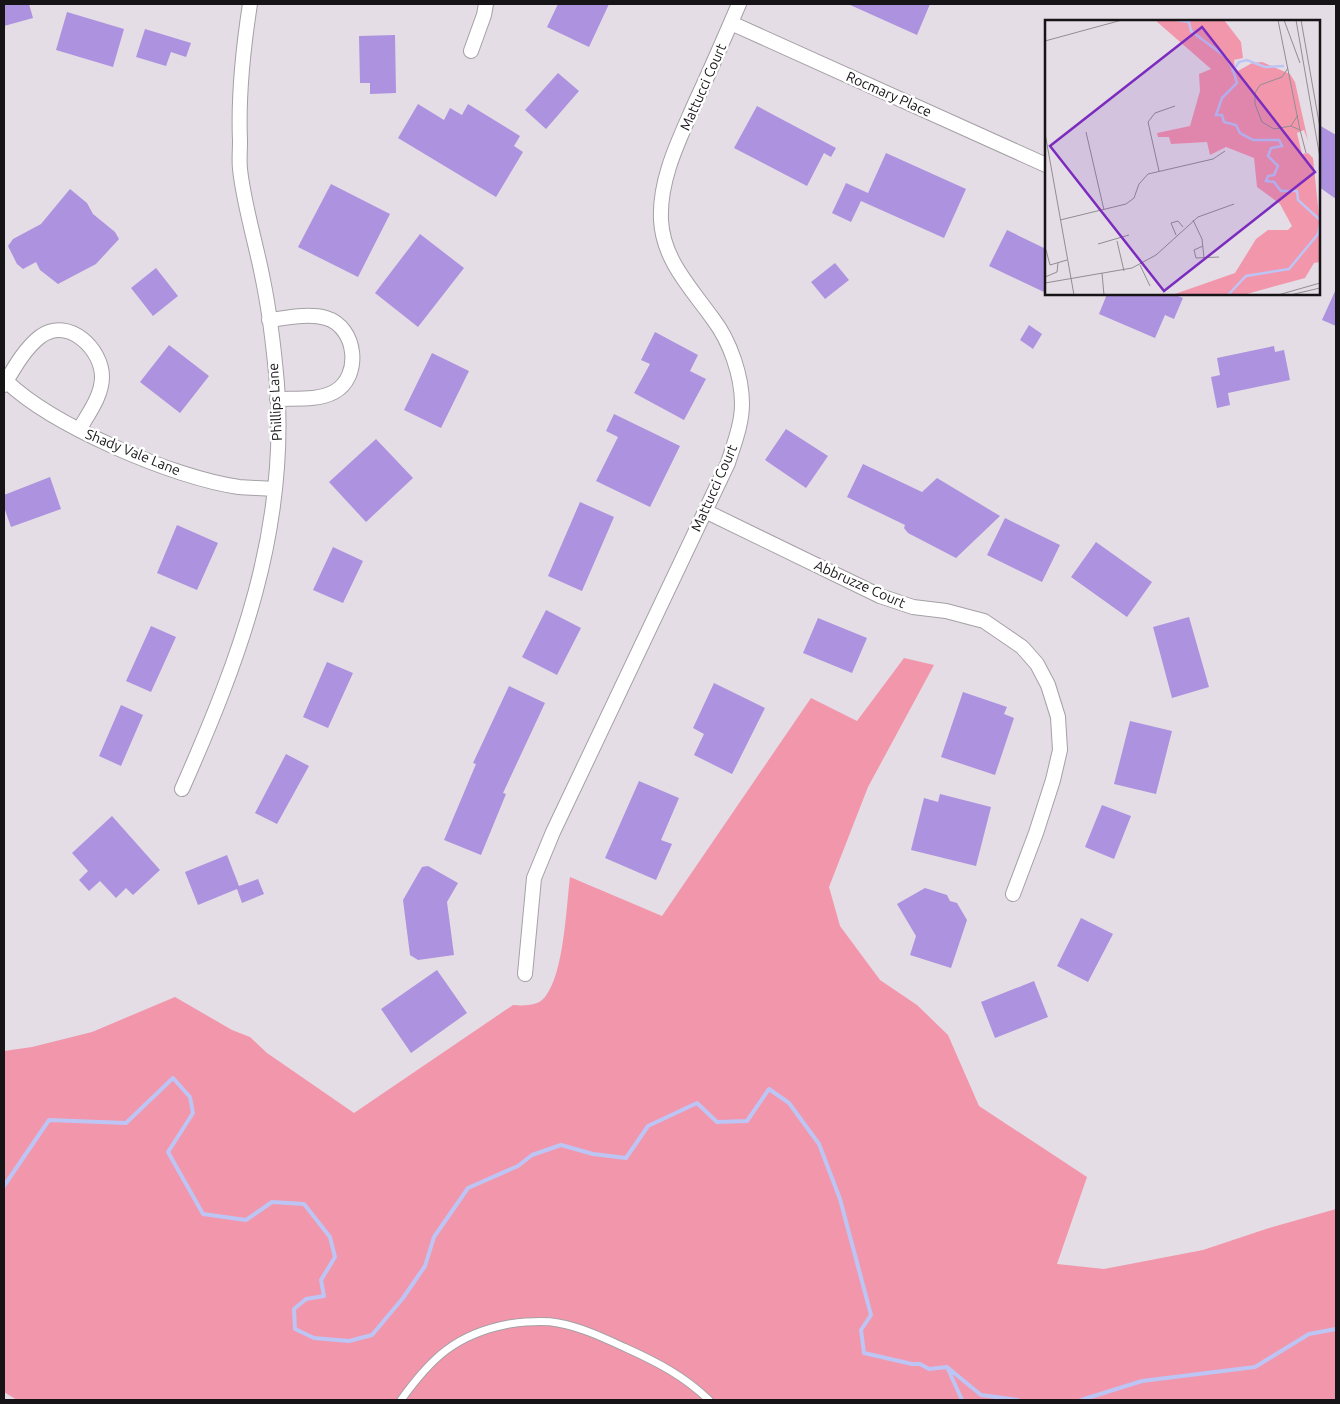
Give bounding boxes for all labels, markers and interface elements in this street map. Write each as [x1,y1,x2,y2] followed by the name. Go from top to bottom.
[1045,20,1320,295] inset map
[677,41,730,133] street label: Mattucci Court
[844,68,934,120] street label: Rocmary Place
[265,363,285,441] street label: Phillips Lane
[83,426,183,478] street label: Shady Vale Lane
[688,442,741,534] street label: Mattucci Court
[812,557,908,611] street label: Abbruzze Court

